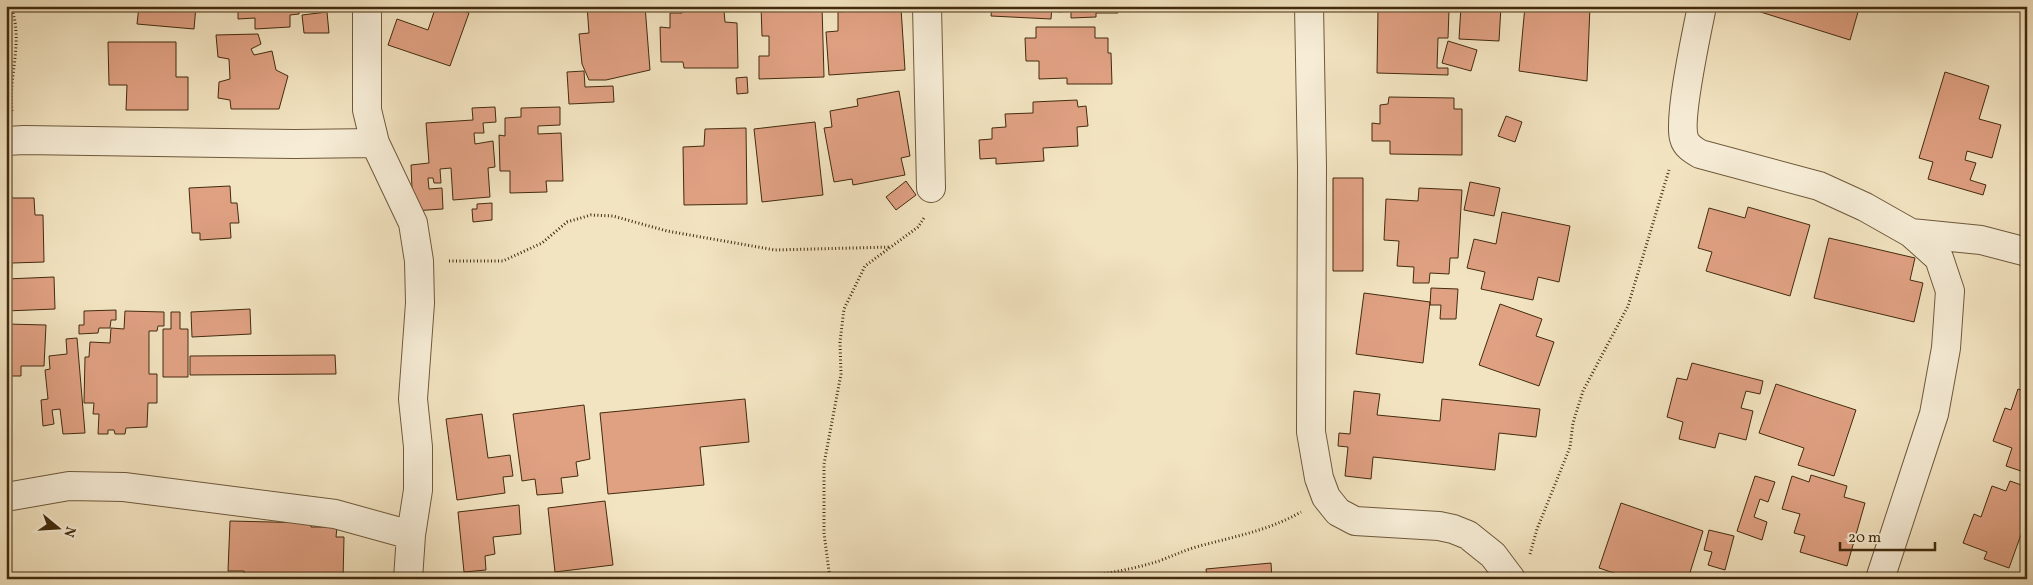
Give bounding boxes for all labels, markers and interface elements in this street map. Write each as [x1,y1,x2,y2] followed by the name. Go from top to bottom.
[32,502,82,552] north arrow
[1840,520,1936,552] scale bar
[58,524,80,539] text: N
[1848,528,1881,549] text: 20 m

